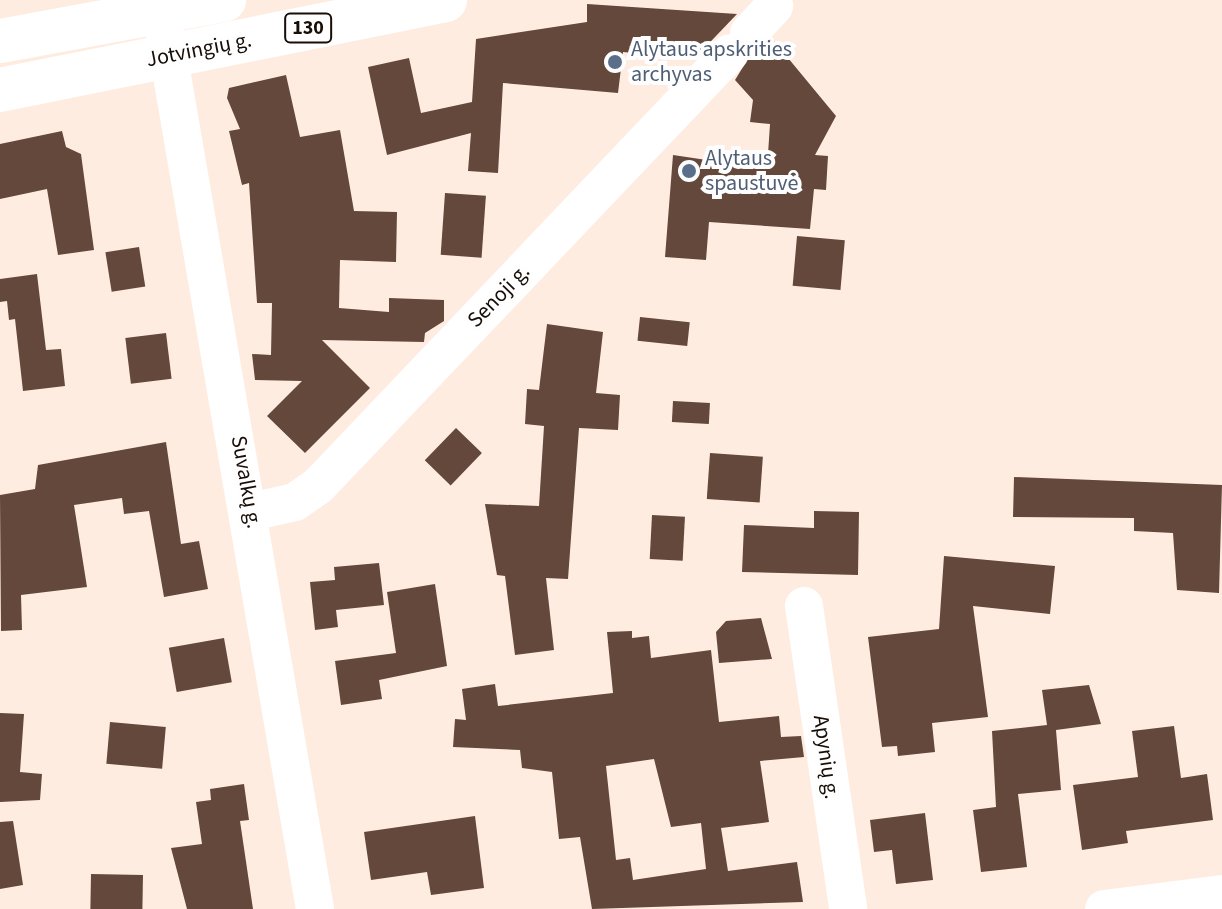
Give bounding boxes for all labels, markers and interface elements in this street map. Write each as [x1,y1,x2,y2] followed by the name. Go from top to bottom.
[284,12,332,44] road number: 130
[144,27,254,73] street label: Jotvingių g.
[631,36,792,88] place label: Alytaus apskrities archyvas
[606,53,624,71] marker: Alytaus apskrities archyvas
[705,145,798,196] place label: Alytaus spaustuvė
[680,162,698,180] marker: Alytaus spaustuvė
[462,259,536,333] street label: Senoji g.
[225,434,267,530] street label: Suvalkų g.
[807,713,845,801] street label: Apynių g.

